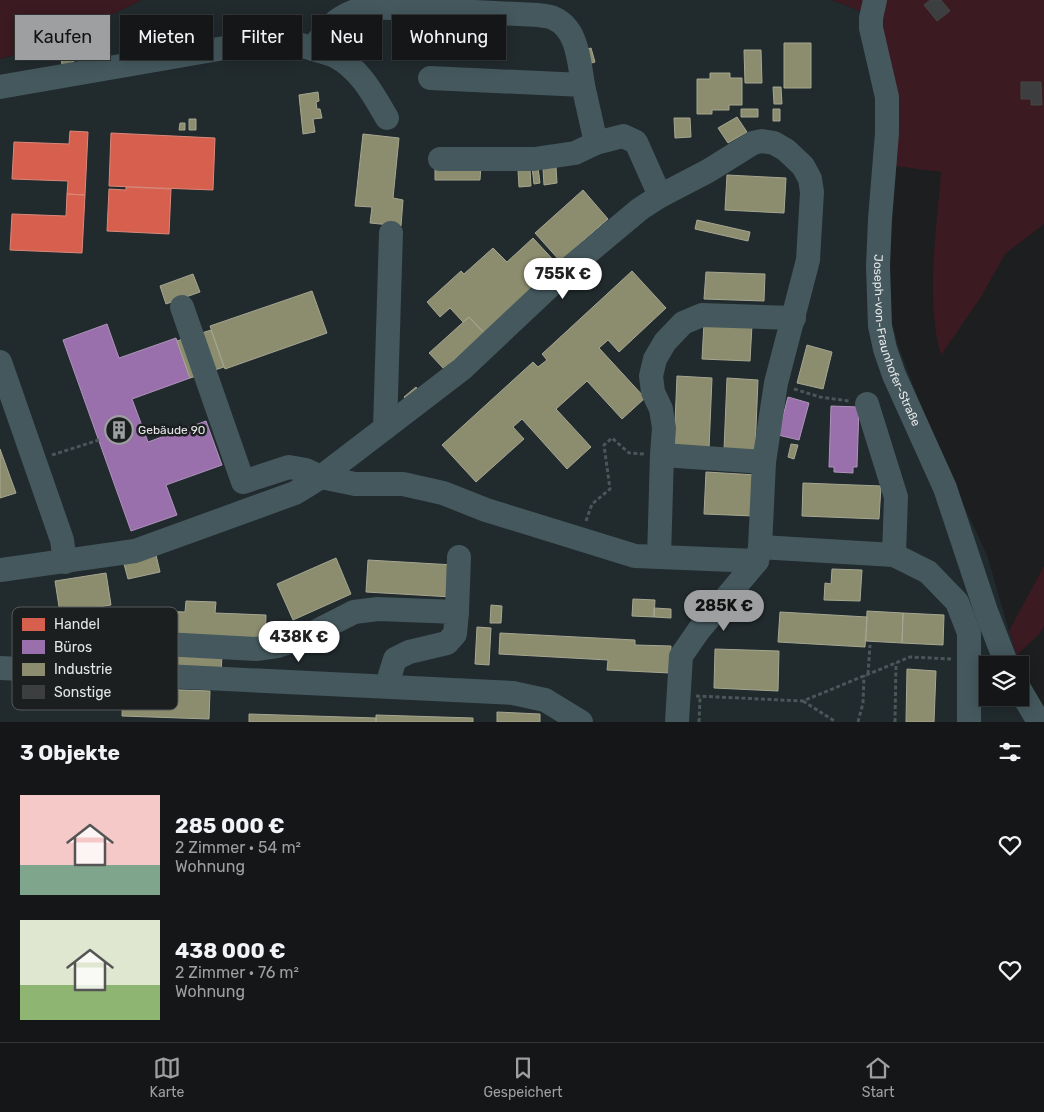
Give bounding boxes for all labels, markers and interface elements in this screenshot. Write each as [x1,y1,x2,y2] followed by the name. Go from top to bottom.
[15,15,110,60] chip: Kaufen
[120,15,213,60] chip: Mieten
[223,15,302,60] chip: Filter
[312,15,382,60] chip: Neu
[392,15,506,60] chip: Wohnung
[871,254,923,429] street label: Joseph-von-Fraunhofer-Straße
[522,258,604,300] pin: 755K €
[535,264,591,283] text: 755K €
[104,415,134,445] building icon: Gebäude 90
[138,423,205,437] place label: Gebäude 90
[683,590,765,632] pin: 285K €
[695,596,753,615] text: 285K €
[12,607,178,710] legend
[54,616,100,633] text: Handel
[258,620,340,663] pin: 438K €
[270,627,328,646] text: 438K €
[54,639,92,656] text: Büros
[979,656,1029,706] map controls
[979,656,1029,706] button: layers
[54,661,112,678] text: Industrie
[54,684,112,701] text: Sonstige
[996,738,1024,766] icon: filters
[20,740,120,765] text: 3 Objekte
[175,813,285,838] text: 285 000 €
[60,815,120,875] icon: home
[996,831,1024,859] icon: heart
[175,838,301,857] text: 2 Zimmer · 54 m²
[175,857,245,876] text: Wohnung
[175,938,286,963] text: 438 000 €
[60,940,120,1000] icon: home
[996,956,1024,984] icon: heart
[175,963,299,982] text: 2 Zimmer · 76 m²
[175,982,245,1001] text: Wohnung
[150,1054,184,1101] tab: Karte
[483,1054,562,1101] tab: Gespeichert
[862,1054,894,1101] tab: Start

